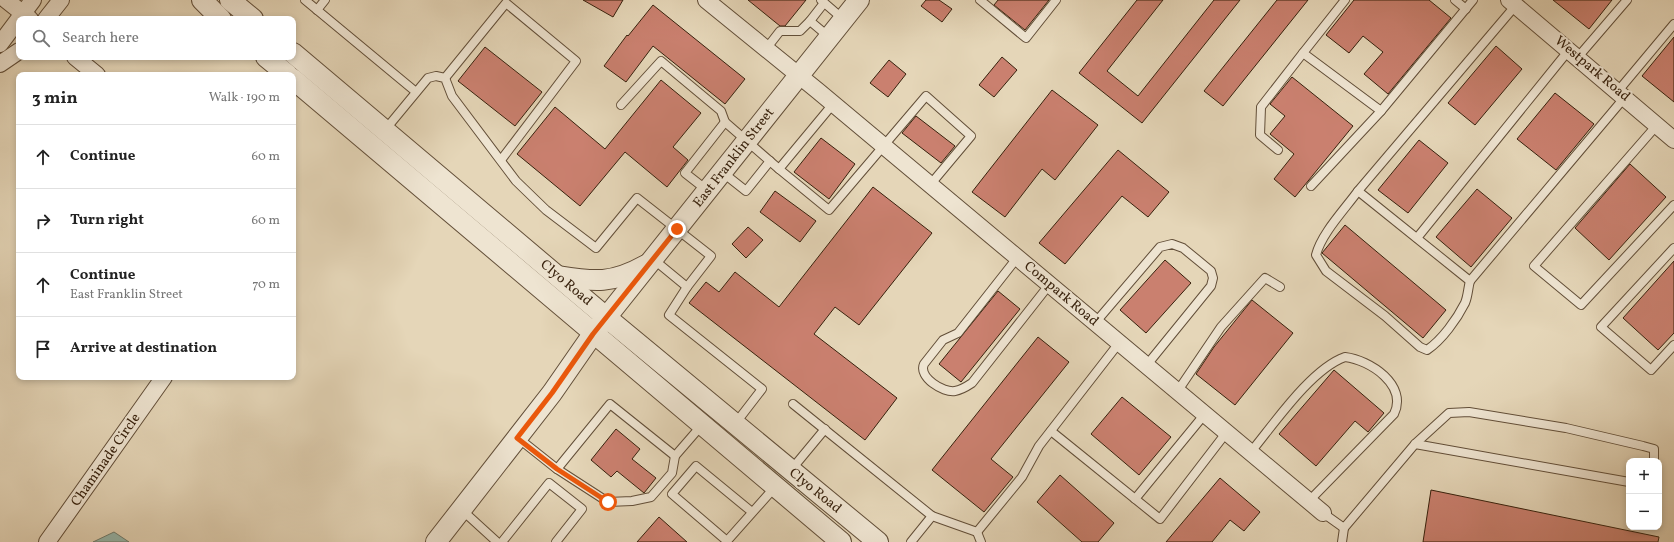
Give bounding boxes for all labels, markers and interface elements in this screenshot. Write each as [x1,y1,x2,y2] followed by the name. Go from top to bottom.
[16,16,296,60] search box
[30,27,52,49] icon: search
[62,28,139,49] text: Search here
[1550,32,1634,106] street label: Westpark Road
[32,87,78,110] text: 3 min
[209,89,280,107] text: Walk · 190 m
[689,104,779,212] street label: East Franklin Street
[32,146,54,168] icon: ahead
[70,146,135,167] text: Continue
[252,148,280,166] text: 60 m
[32,210,54,232] icon: right
[70,210,144,231] text: Turn right
[252,212,280,230] text: 60 m
[668,220,686,238] route end
[536,256,596,310] street label: Clyo Road
[1020,257,1102,331] street label: Compark Road
[70,265,135,286] text: Continue
[32,274,54,296] icon: ahead
[252,276,280,294] text: 70 m
[70,286,183,304] text: East Franklin Street
[32,338,54,360] icon: arrive
[70,338,217,359] text: Arrive at destination
[67,409,145,510] street label: Chaminade Circle
[1626,458,1662,530] map controls
[1626,458,1662,494] button: +
[785,464,845,518] street label: Clyo Road
[599,493,617,511] route start
[1626,494,1662,530] button: −

